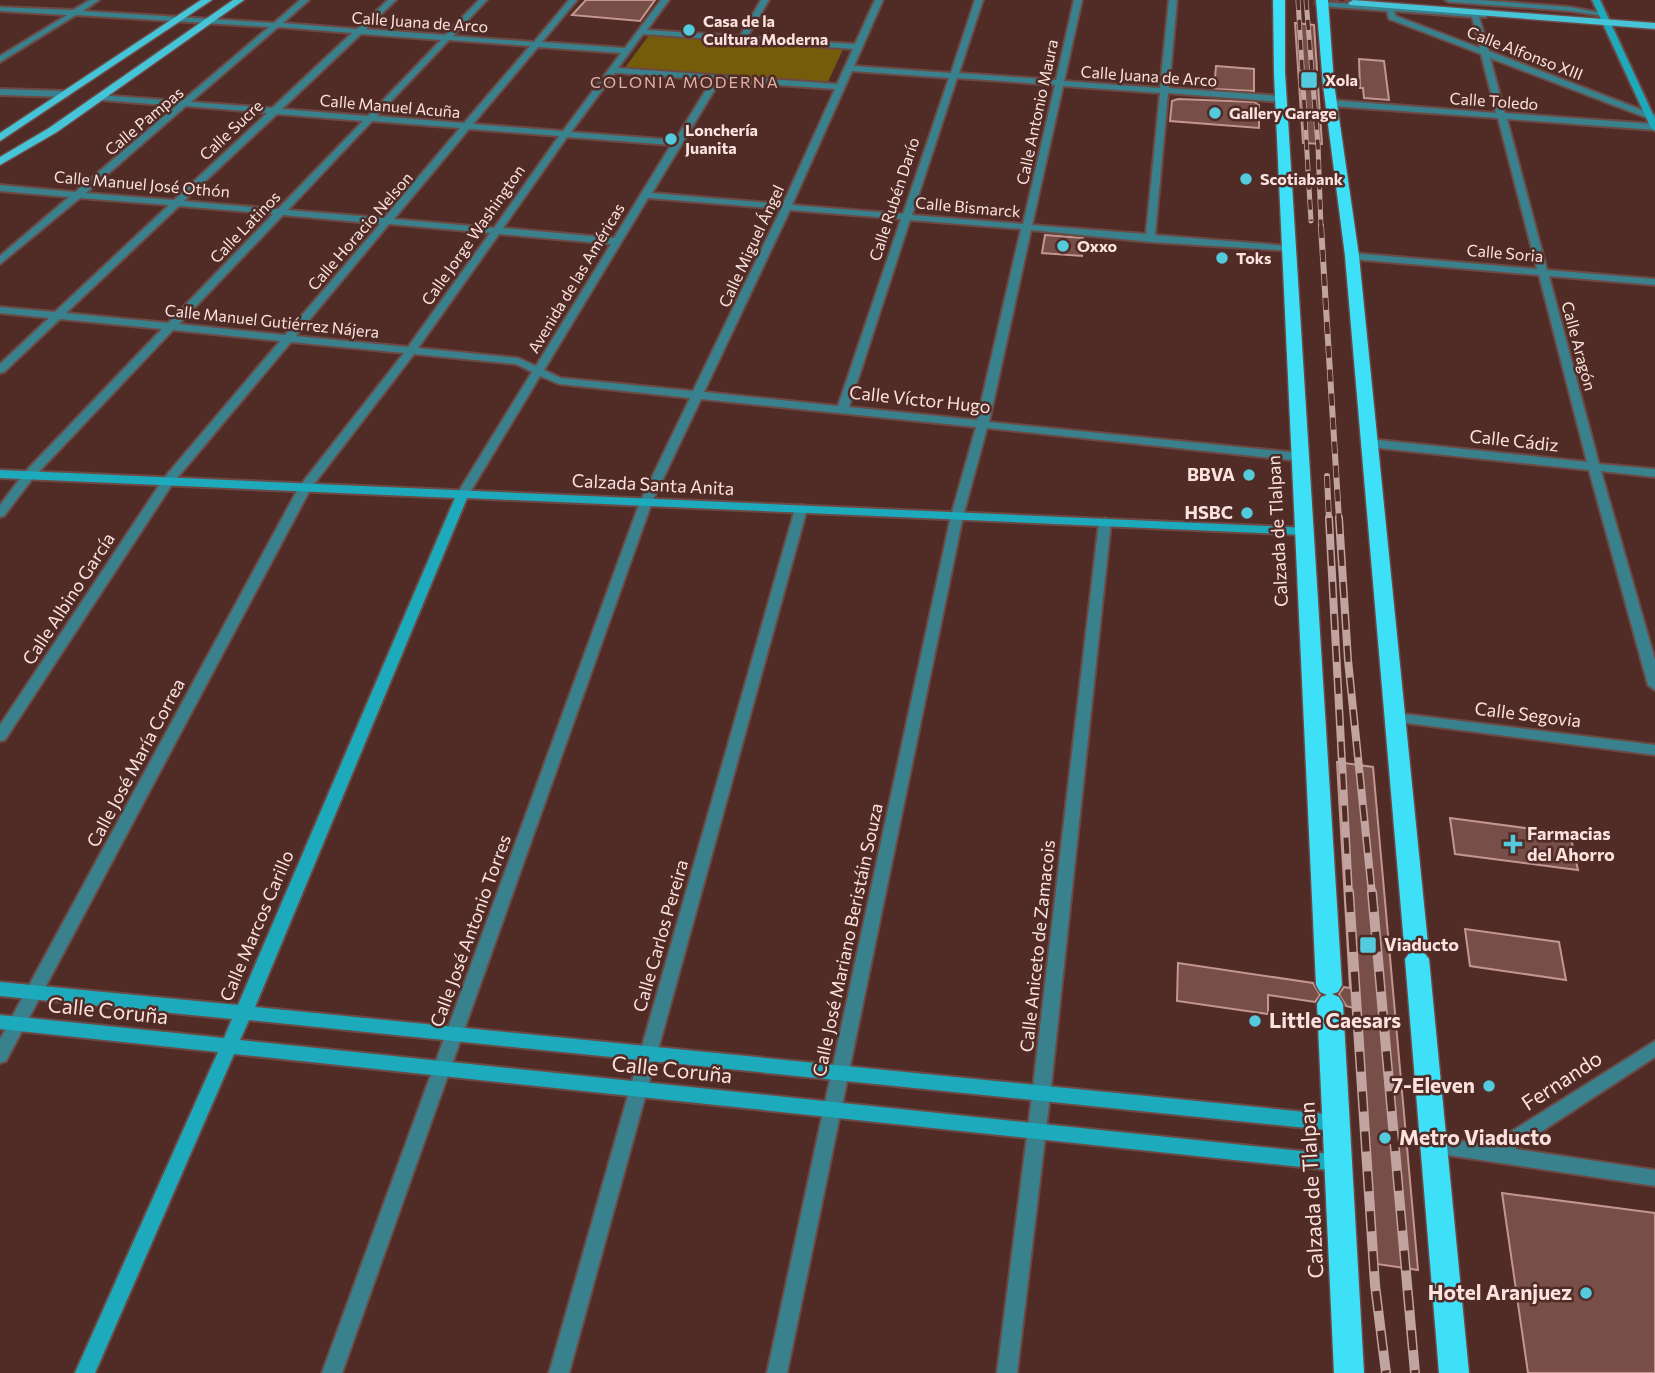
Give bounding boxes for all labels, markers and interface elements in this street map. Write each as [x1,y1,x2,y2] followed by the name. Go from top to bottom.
[351,7,489,36] street label: Calle Juana de Arco
[703,11,828,48] place label: Casa de la Cultura Moderna
[681,22,697,38] marker: Casa de la Cultura Moderna
[1464,22,1586,83] street label: Calle Alfonso XIII
[1012,37,1061,186] street label: Calle Antonio Maura
[1080,61,1218,90] street label: Calle Juana de Arco
[1299,70,1319,90] marker: Xola
[1325,70,1358,89] place label: Xola
[590,72,780,91] district label: COLONIA MODERNA
[101,82,187,159] street label: Calle Pampas
[1449,88,1539,113] street label: Calle Toledo
[319,90,461,121] street label: Calle Manuel Acuña
[195,95,266,164] street label: Calle Sucre
[1229,103,1337,122] place label: Gallery Garage
[1207,105,1223,121] marker: Gallery Garage
[685,120,758,157] place label: Lonchería Juanita
[663,131,679,147] marker: Lonchería Juanita
[865,135,922,263] street label: Calle Rubén Darío
[417,161,528,309] street label: Calle Jorge Washington
[53,166,231,201] street label: Calle Manuel José Othón
[303,168,416,294] street label: Calle Horacio Nelson
[1260,169,1344,188] place label: Scotiabank
[1238,171,1254,187] marker: Scotiabank
[714,182,787,310] street label: Calle Miguel Ángel
[205,187,284,267] street label: Calle Latinos
[915,192,1022,221] street label: Calle Bismarck
[523,199,628,356] street label: Avenida de las Américas
[1077,236,1118,255] place label: Oxxo
[1055,238,1071,254] marker: Oxxo
[1466,240,1544,265] street label: Calle Soria
[1236,248,1271,267] place label: Toks
[1214,250,1230,266] marker: Toks
[1558,299,1601,393] street label: Calle Aragón
[164,300,380,341] street label: Calle Manuel Gutiérrez Nájera
[848,381,992,417] street label: Calle Víctor Hugo
[1468,424,1560,456] street label: Calle Cádiz
[1262,455,1292,607] street label: Calzada de Tlalpan
[1187,463,1235,485] place label: BBVA
[1241,467,1257,483] marker: BBVA
[571,469,735,499] street label: Calzada Santa Anita
[1184,501,1233,523] place label: HSBC
[1239,505,1255,521] marker: HSBC
[17,528,119,669] street label: Calle Albino García
[81,674,189,851] street label: Calle José María Correa
[1474,697,1583,731] street label: Calle Segovia
[807,801,887,1078] street label: Calle José Mariano Beristáin Souza
[1527,822,1615,865] place label: Farmacias del Ahorro
[425,831,515,1030] street label: Calle José Antonio Torres
[1505,836,1521,852] marker: Farmacias del Ahorro
[1015,839,1059,1053] street label: Calle Aniceto de Zamacois
[214,847,298,1004] street label: Calle Marcos Carillo
[628,857,692,1014] street label: Calle Carlos Pereira
[1384,933,1459,955] place label: Viaducto
[1358,935,1378,955] marker: Viaducto
[47,991,170,1028] street label: Calle Coruña
[1269,1007,1401,1032] place label: Little Caesars
[1247,1013,1263,1029] marker: Little Caesars
[1516,1045,1606,1115] street label: Fernando
[611,1050,734,1087] street label: Calle Coruña
[1391,1072,1475,1097] place label: 7-Eleven
[1481,1078,1497,1094] marker: 7-Eleven
[1293,1101,1328,1279] street label: Calzada de Tlalpan
[1399,1124,1552,1149] place label: Metro Viaducto
[1377,1130,1393,1146] marker: Metro Viaducto
[1428,1279,1572,1304] place label: Hotel Aranjuez
[1578,1285,1594,1301] marker: Hotel Aranjuez

